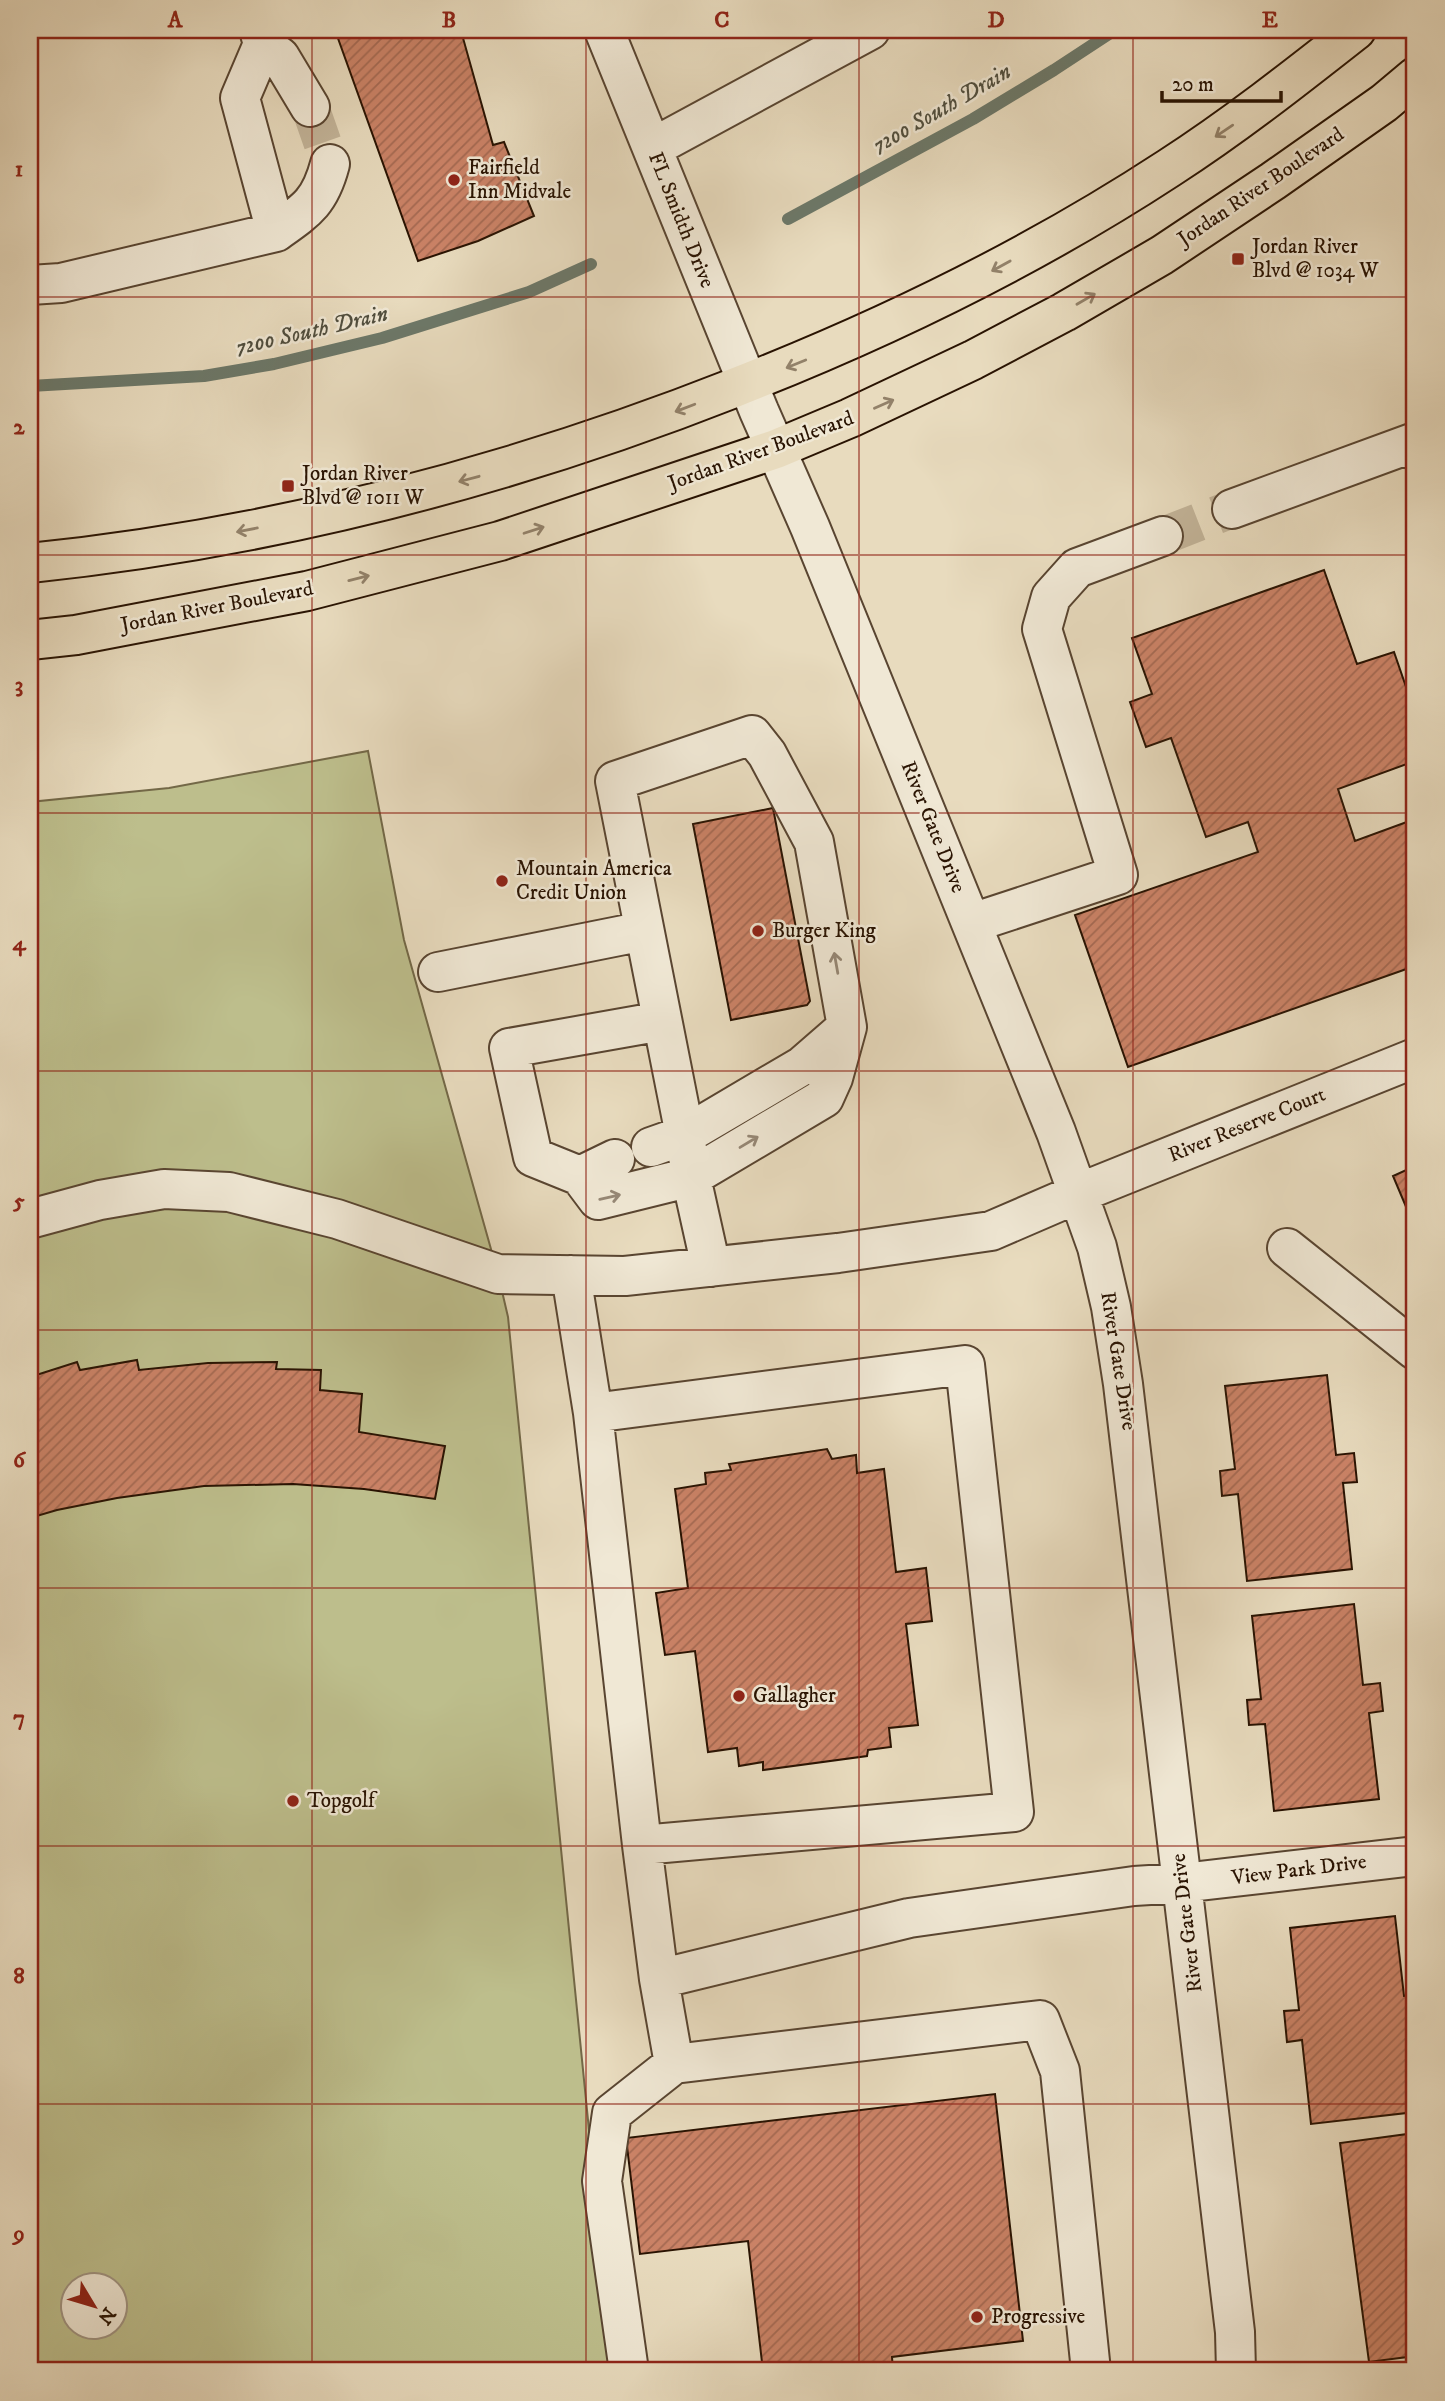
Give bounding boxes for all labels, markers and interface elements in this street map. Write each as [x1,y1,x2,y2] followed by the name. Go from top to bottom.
[167,6,184,35] text: A
[442,6,456,35] text: B
[714,6,730,35] text: C
[987,6,1005,35] text: D
[1262,6,1278,35] text: E
[867,57,1017,160] water label: 7200 South Drain
[1162,60,1280,104] scale bar
[1172,72,1214,98] text: 20 m
[1171,121,1350,253] street label: Jordan River Boulevard
[1215,123,1234,138] one-way arrow
[642,148,720,292] street label: FL Smidth Drive
[15,155,23,184] text: 1
[468,155,572,205] place label: Fairfield Inn Midvale
[446,172,462,188] marker: Fairfield Inn Midvale
[1250,234,1379,284] place label: Jordan River Blvd @ 1034 W
[1230,251,1246,267] marker: Jordan River Blvd @ 1034 W
[991,259,1011,273] one-way arrow
[1076,291,1096,305] one-way arrow
[233,299,391,363] water label: 7200 South Drain
[785,358,807,371] one-way arrow
[874,396,895,409] one-way arrow
[674,402,696,415] one-way arrow
[663,405,858,497] street label: Jordan River Boulevard
[13,413,25,442] text: 2
[300,461,425,511] place label: Jordan River Blvd @ 1011 W
[458,473,481,486] one-way arrow
[280,478,296,494] marker: Jordan River Blvd @ 1011 W
[523,523,545,536] one-way arrow
[236,524,259,537] one-way arrow
[347,571,370,584] one-way arrow
[117,576,316,639] street label: Jordan River Boulevard
[15,671,23,700] text: 3
[895,757,971,897] street label: River Gate Drive
[516,856,672,906] place label: Mountain America Credit Union
[494,873,510,889] marker: Mountain America Credit Union
[772,918,877,944] place label: Burger King
[750,923,766,939] marker: Burger King
[12,929,27,958] text: 4
[829,952,842,974] one-way arrow
[1165,1082,1330,1168] street label: River Reserve Court
[739,1135,759,1149] one-way arrow
[12,1187,25,1216] text: 5
[598,1190,621,1203] one-way arrow
[1094,1290,1142,1432] street label: River Gate Drive
[13,1446,27,1475] text: 6
[753,1683,836,1709] place label: Gallagher
[731,1688,747,1704] marker: Gallagher
[13,1704,25,1733] text: 7
[307,1788,378,1814] place label: Topgolf
[285,1793,301,1809] marker: Topgolf
[1229,1849,1368,1891] street label: View Park Drive
[1166,1852,1208,1994] street label: River Gate Drive
[13,1962,25,1991] text: 8
[11,2220,25,2249] text: 9
[60,2272,130,2342] north arrow
[92,2302,120,2329] text: N
[991,2304,1086,2330] place label: Progressive
[969,2309,985,2325] marker: Progressive

